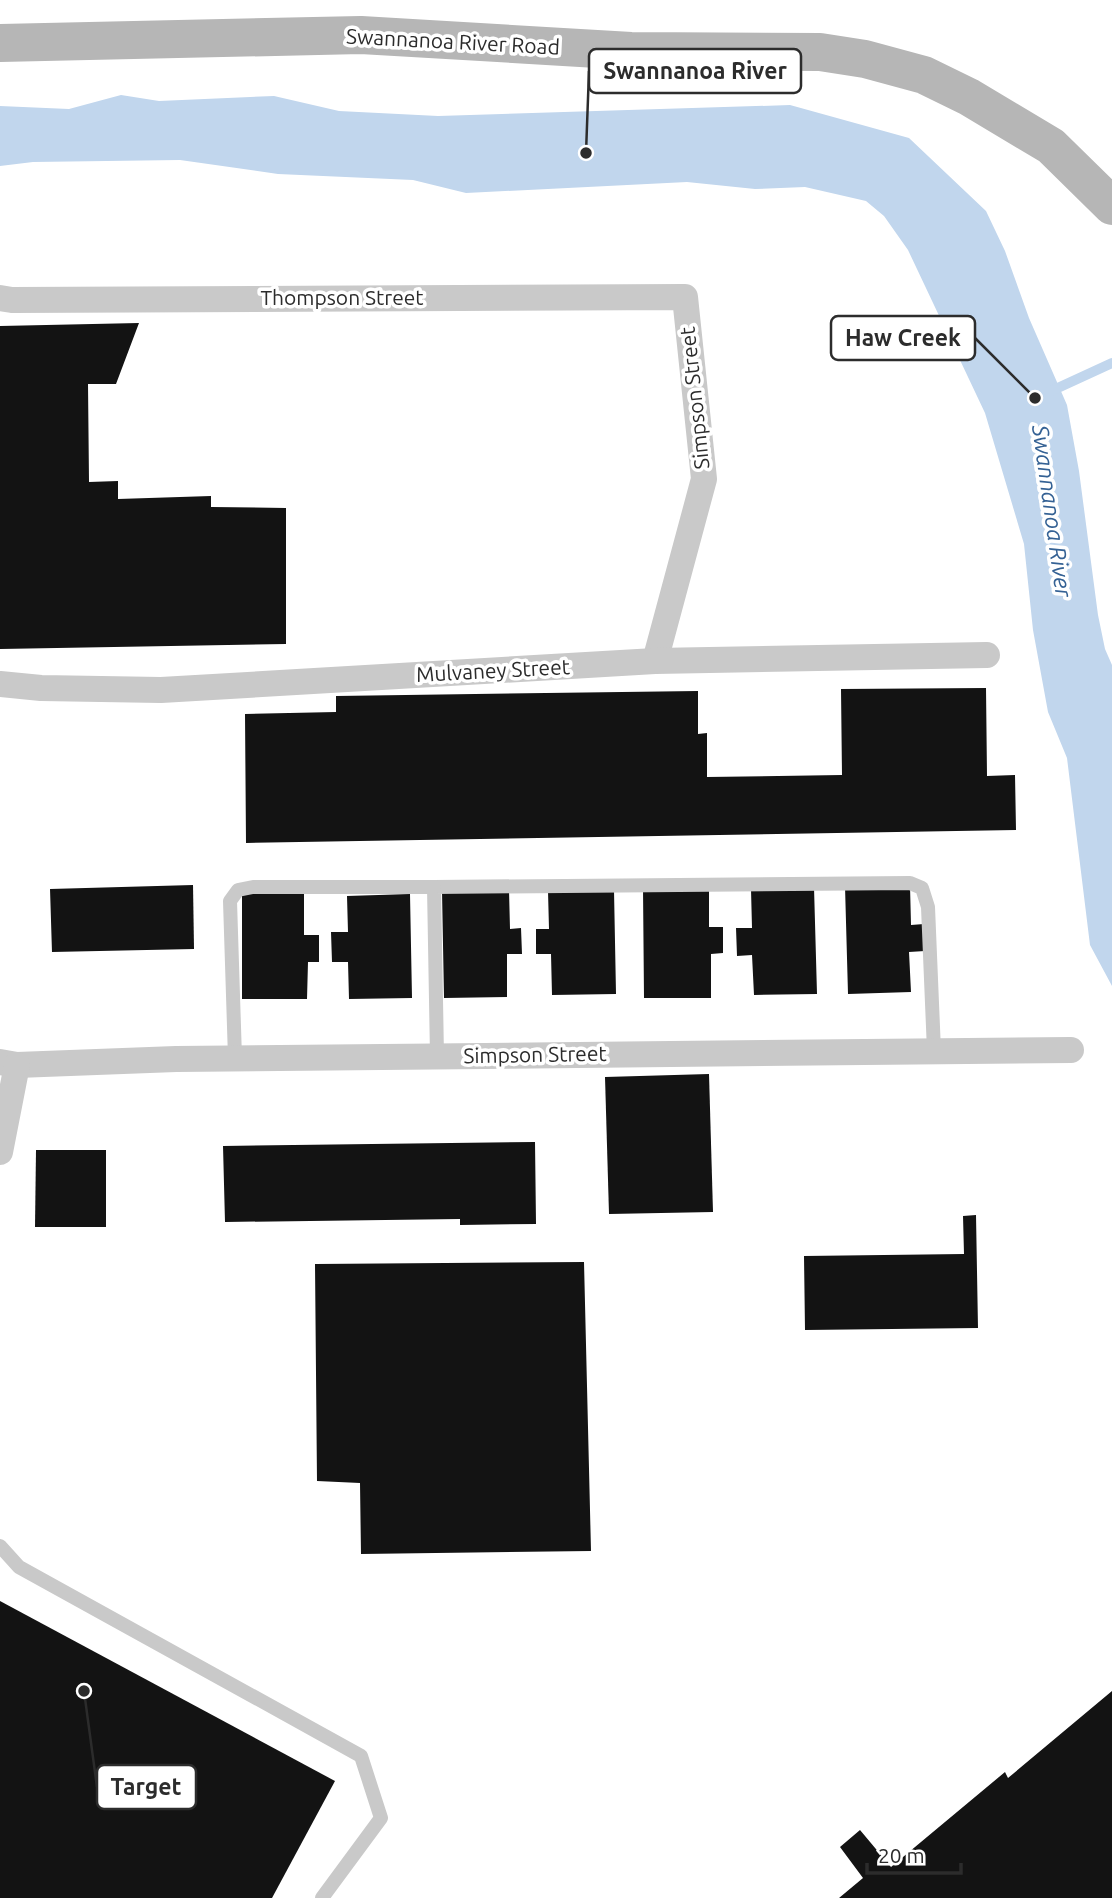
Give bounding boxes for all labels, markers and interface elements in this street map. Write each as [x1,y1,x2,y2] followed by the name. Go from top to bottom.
[346,23,560,59] street label: Swannanoa River Road
[589,49,801,93] callout: Swannanoa River
[603,58,787,83] text: Swannanoa River
[260,285,424,309] street label: Thompson Street
[831,316,975,360] callout: Haw Creek
[845,325,961,350] text: Haw Creek
[675,326,713,471] street label: Simpson Street
[1028,422,1077,600] water label: Swannanoa River
[415,654,570,686] street label: Mulvaney Street
[463,1041,607,1067] street label: Simpson Street
[97,1765,196,1809] callout: Target
[111,1774,181,1799] text: Target
[867,1832,962,1876] scale bar
[878,1843,925,1867] text: 20 m

